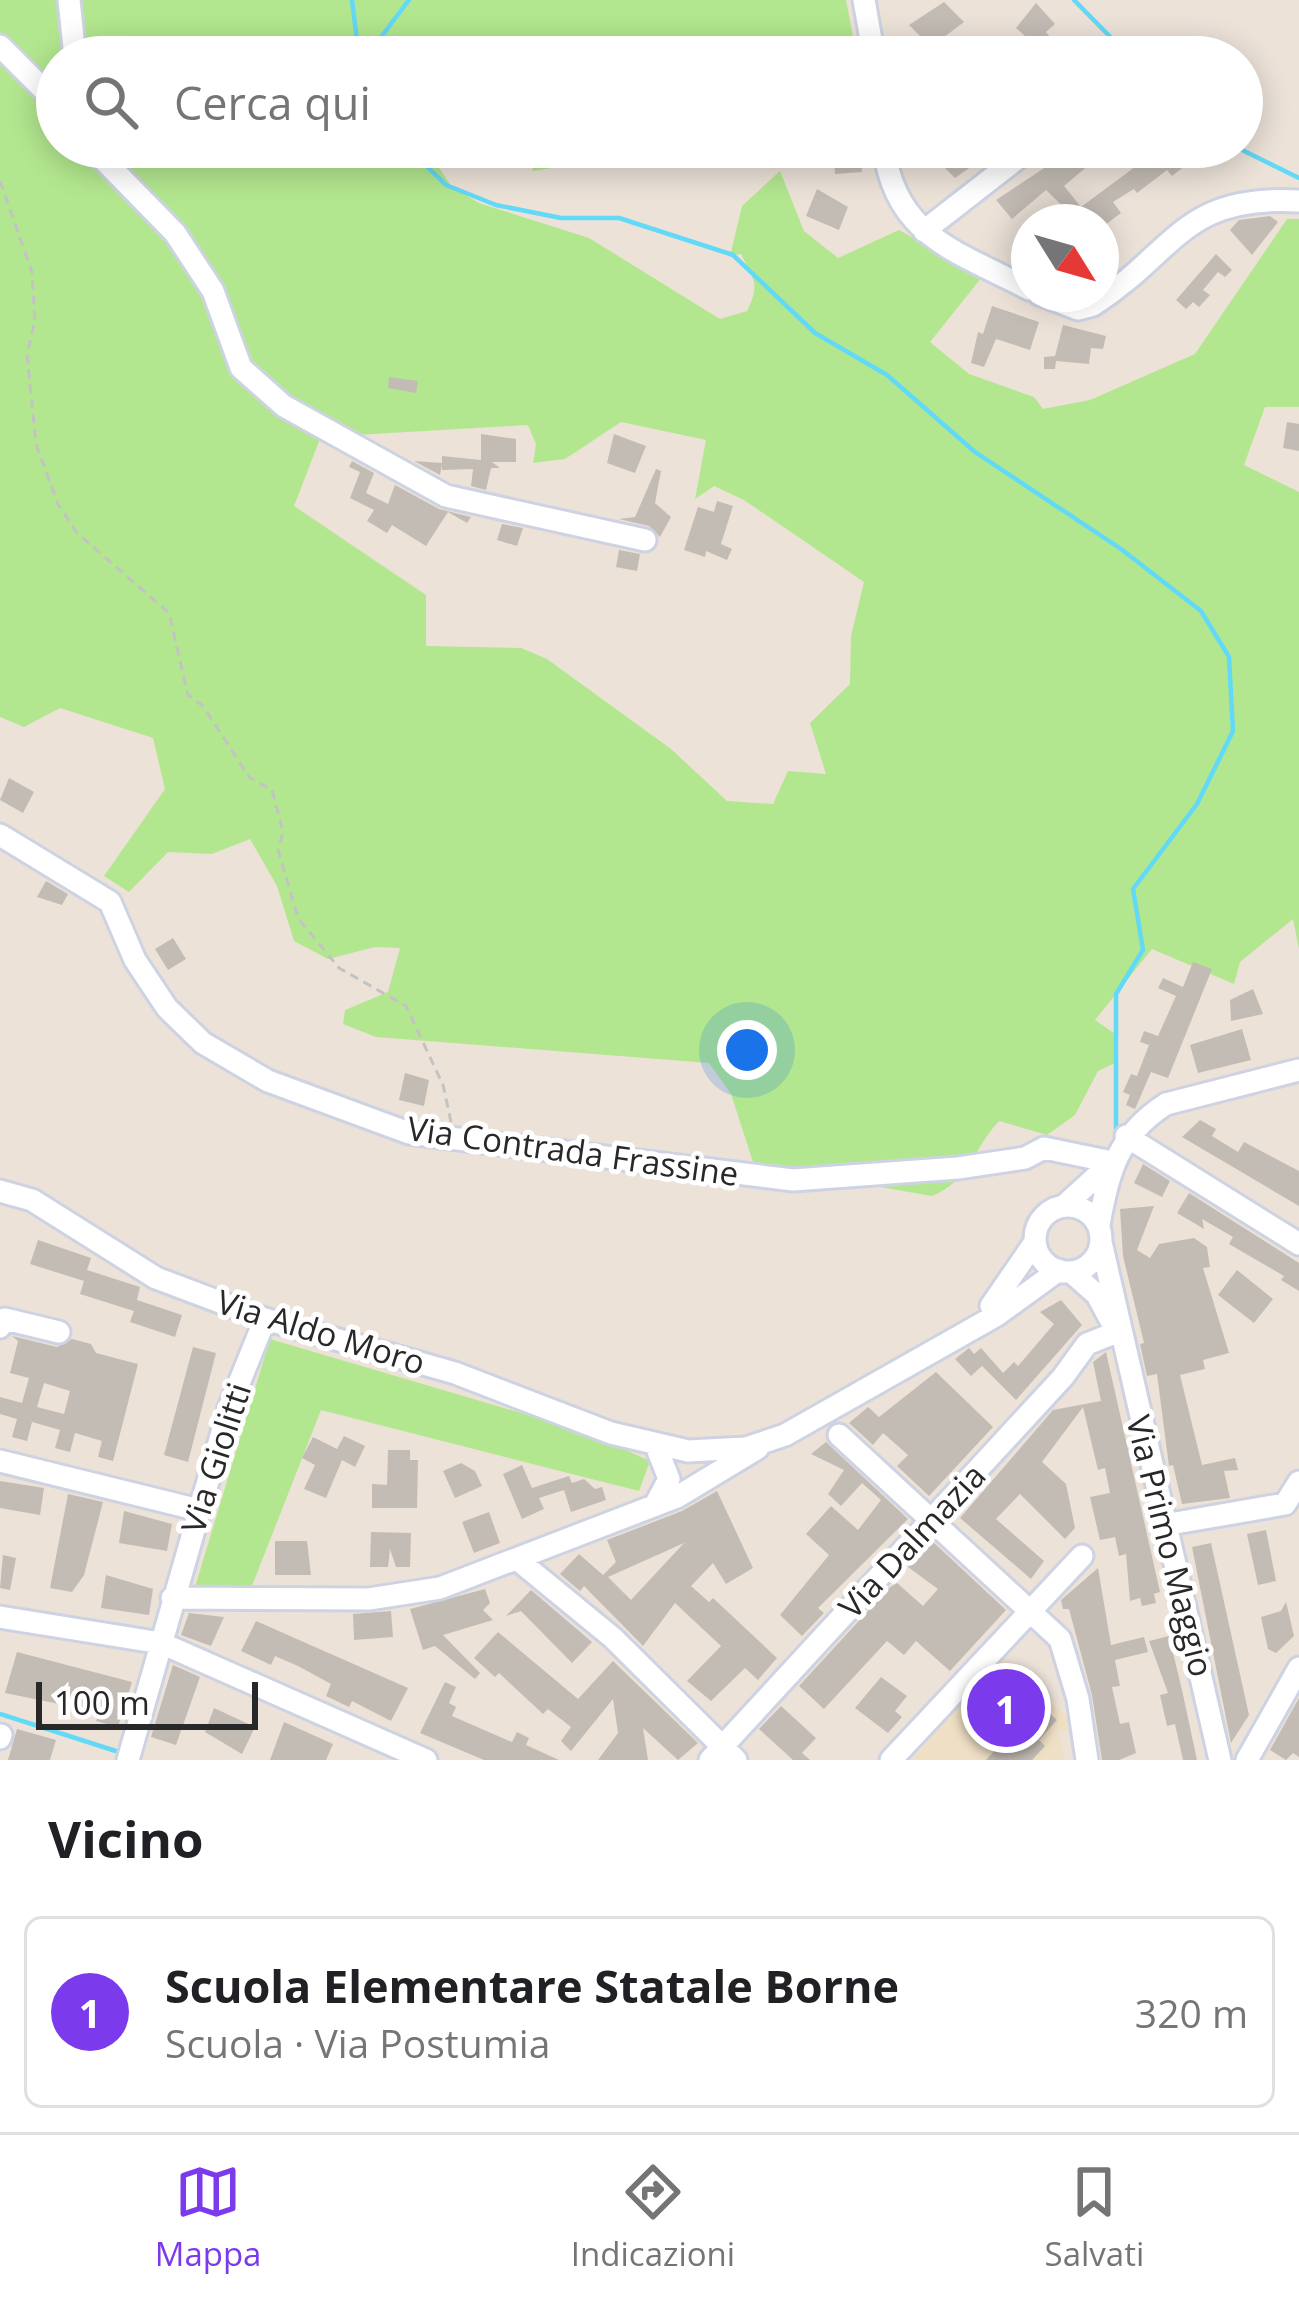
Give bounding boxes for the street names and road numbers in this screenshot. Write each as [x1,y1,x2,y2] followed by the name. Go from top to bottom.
[405,1105,742,1196] street label: Via Contrada Frassine
[211,1278,431,1385] street label: Via Aldo Moro
[170,1377,261,1539] street label: Via Giolitti
[1116,1411,1225,1681] street label: Via Primo Maggio
[828,1453,995,1628] street label: Via Dalmazia

